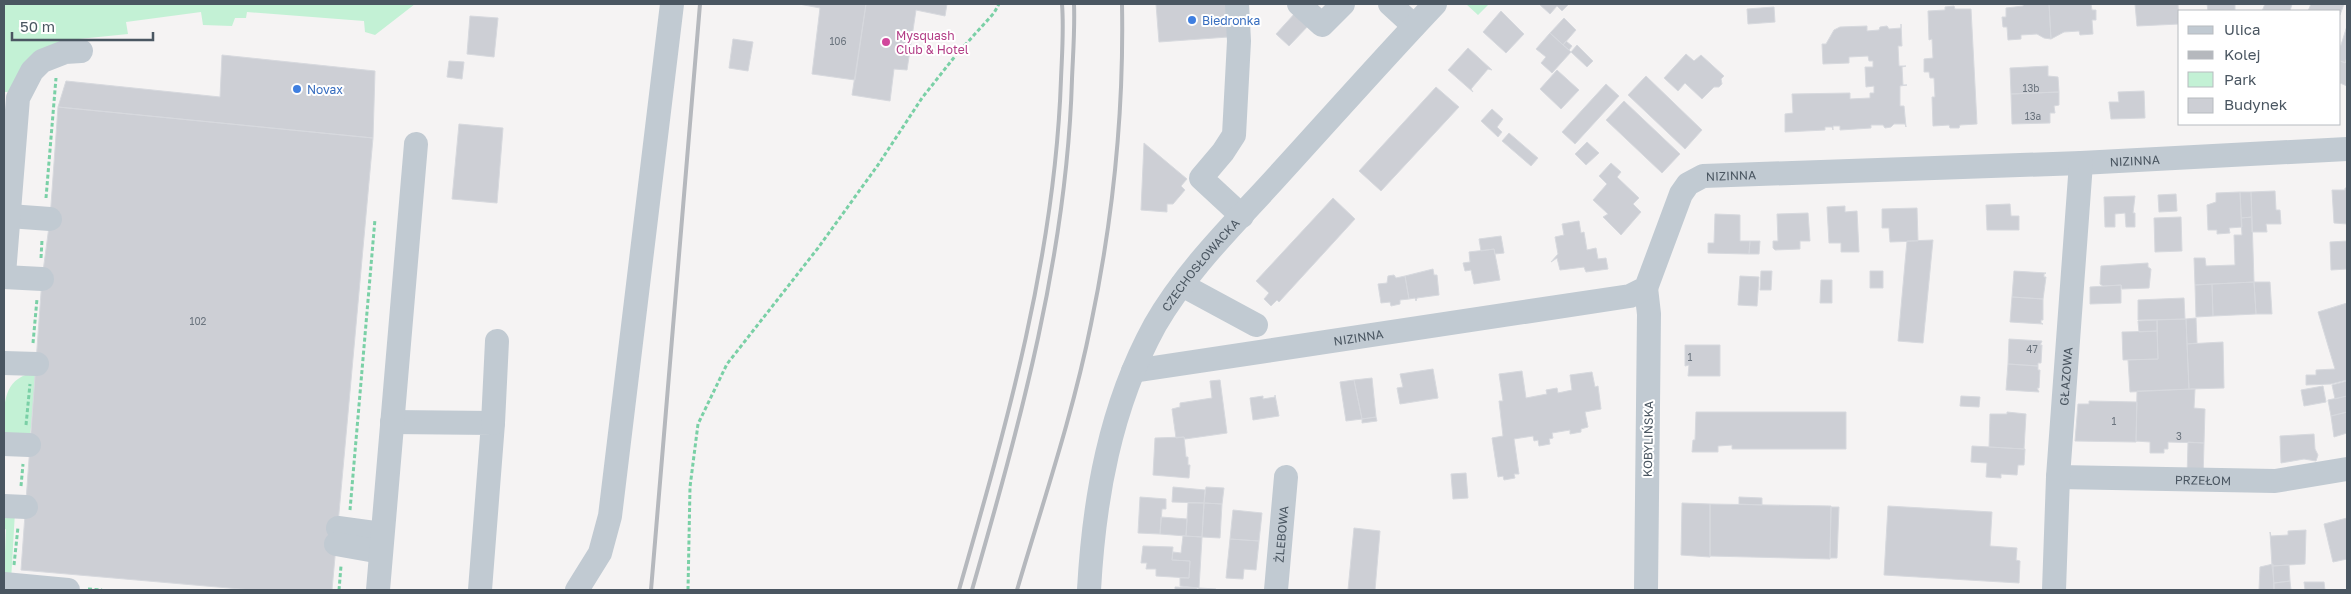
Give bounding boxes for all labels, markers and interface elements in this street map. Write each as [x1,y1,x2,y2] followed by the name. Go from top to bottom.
[12,10,154,42] scale bar
[2178,10,2341,125] legend
[1202,13,1260,28] place label: Biedronka
[1186,14,1198,26] marker: Biedronka
[20,17,55,35] text: 50 m
[2224,20,2260,38] text: Ulica
[896,28,969,57] place label: Mysquash Club & Hotel
[829,35,847,47] house number: 106
[880,36,892,48] marker: Mysquash Club & Hotel
[2224,45,2260,63] text: Kolej
[2224,70,2257,88] text: Park
[307,82,343,97] place label: Novax
[2023,82,2039,94] house number: 13b
[291,83,303,95] marker: Novax
[2224,95,2288,113] text: Budynek
[2025,110,2041,122] house number: 13a
[2109,151,2160,169] street label: NIZINNA
[1706,167,1756,183] street label: NIZINNA
[1158,215,1242,314] street label: CZECHOSŁOWACKA
[190,315,207,327] house number: 102
[1333,326,1384,348] street label: NIZINNA
[2026,343,2038,355] house number: 47
[2056,347,2075,406] street label: GŁAZOWA
[1688,351,1693,363] house number: 1
[1640,401,1656,477] street label: KOBYLIŃSKA
[2112,415,2117,427] house number: 1
[2176,430,2182,442] house number: 3
[2175,472,2231,488] street label: PRZEŁOM
[1271,505,1291,563] street label: ŻLEBOWA

